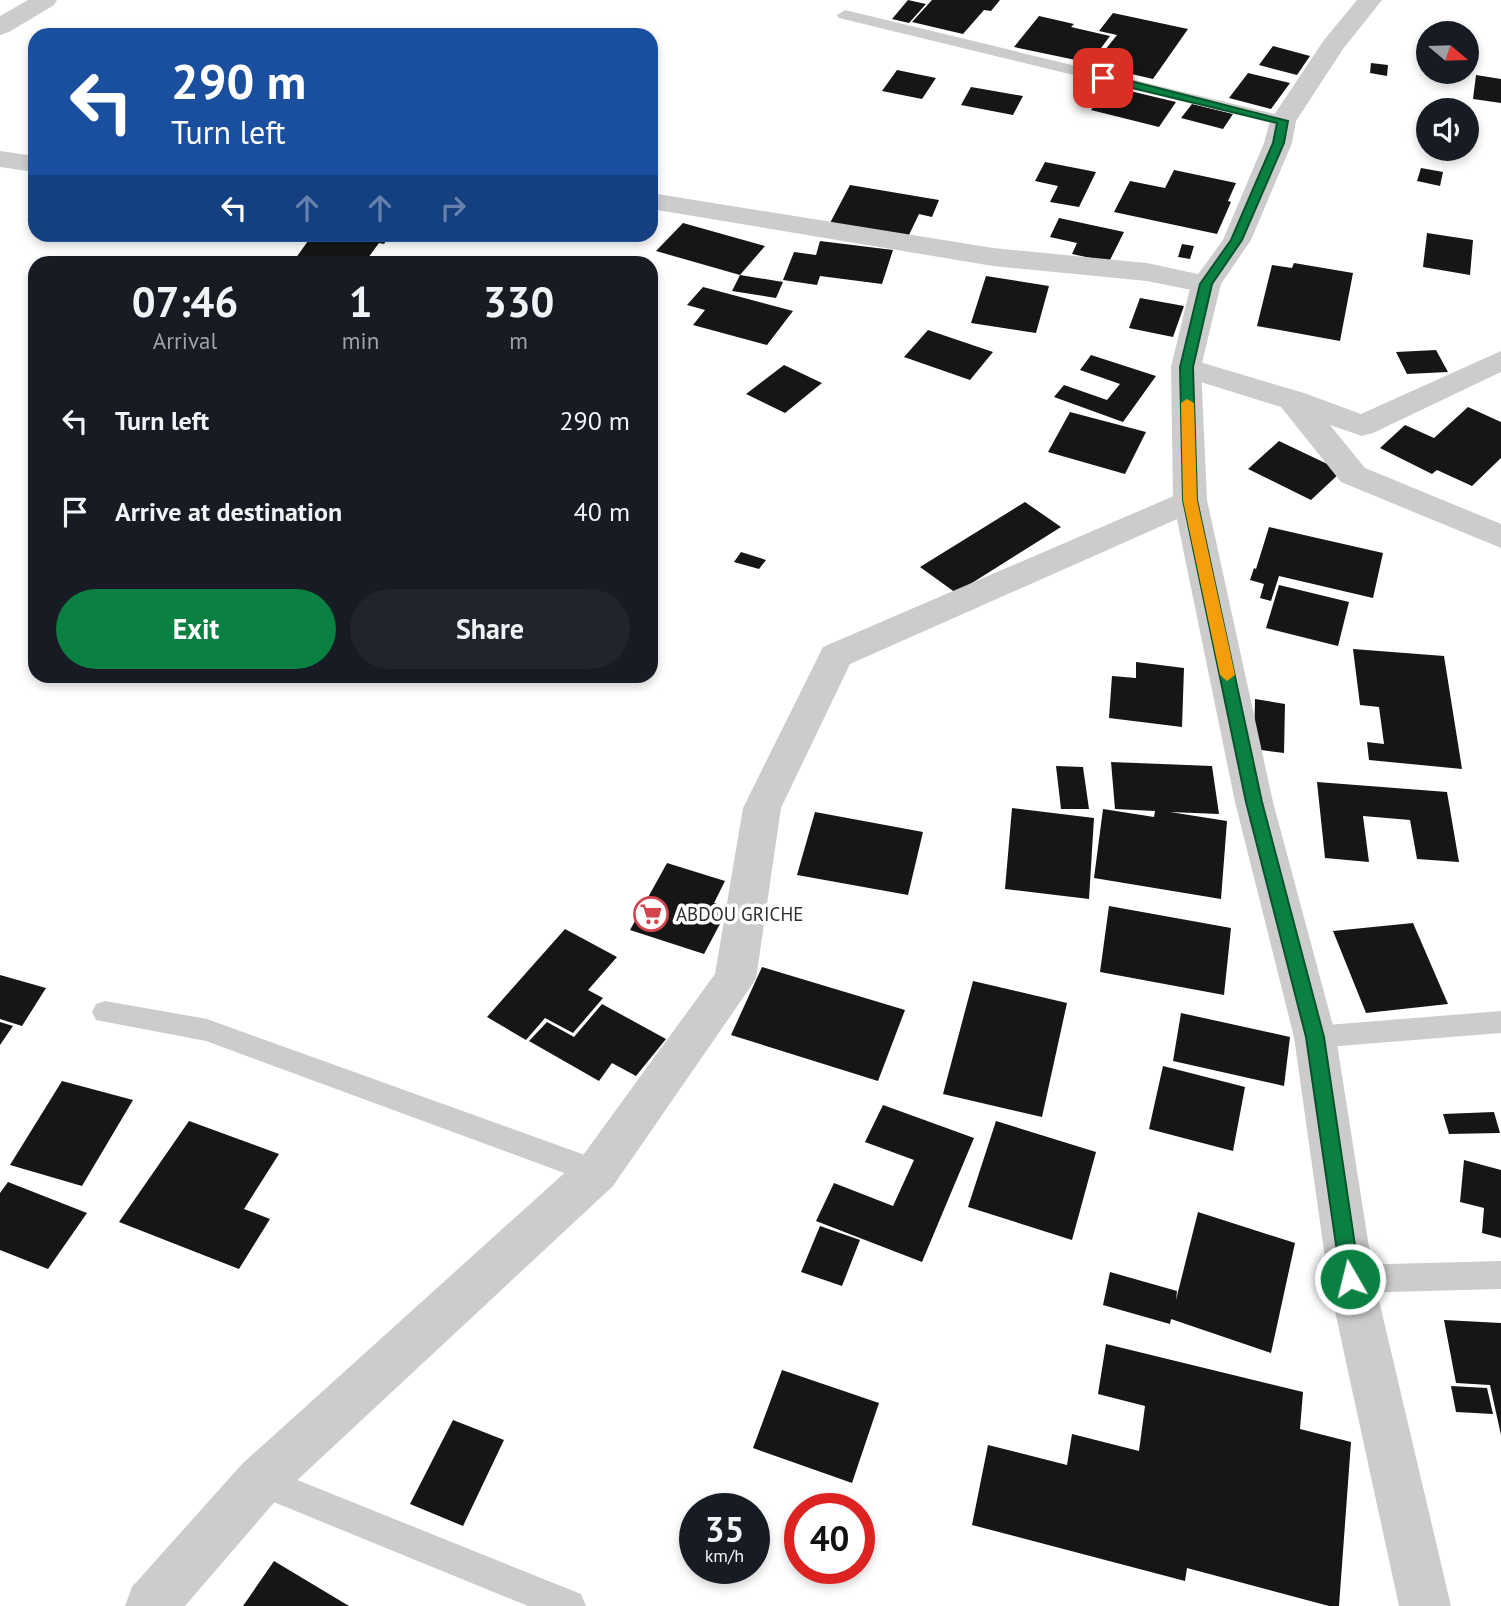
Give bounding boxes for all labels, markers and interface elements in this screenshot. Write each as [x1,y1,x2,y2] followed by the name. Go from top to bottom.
[1416,21,1479,84] north arrow
[1416,21,1479,161] map controls
[1073,48,1133,108] pin
[171,49,306,113] text: 290 m
[56,56,147,147] icon: left
[1084,59,1122,97] icon: arrive
[1416,98,1479,161] button: sound
[171,111,286,153] text: Turn left
[215,189,253,227] icon: left
[288,189,326,227] icon: ahead
[361,189,399,227] icon: ahead
[434,189,472,227] icon: right
[132,274,238,329] text: 07:46
[349,274,372,329] text: 1
[483,274,554,329] text: 330
[153,326,217,355] text: Arrival
[342,326,379,355] text: min
[509,326,528,355] text: m
[56,402,94,440] icon: left
[115,404,209,437] text: Turn left
[559,404,630,437] text: 290 m
[56,493,94,531] icon: arrive
[115,495,342,528] text: Arrive at destination
[574,495,630,528] text: 40 m
[56,589,336,669] button: Exit
[350,589,630,669] button: Share
[632,895,670,933] supermarket icon: ABDOU GRICHE
[676,902,803,926] place label: ABDOU GRICHE
[1313,1242,1387,1316] position arrow
[784,1493,875,1584] speed limit sign: 40
[705,1506,744,1552] text: 35
[705,1544,744,1567] text: km/h

